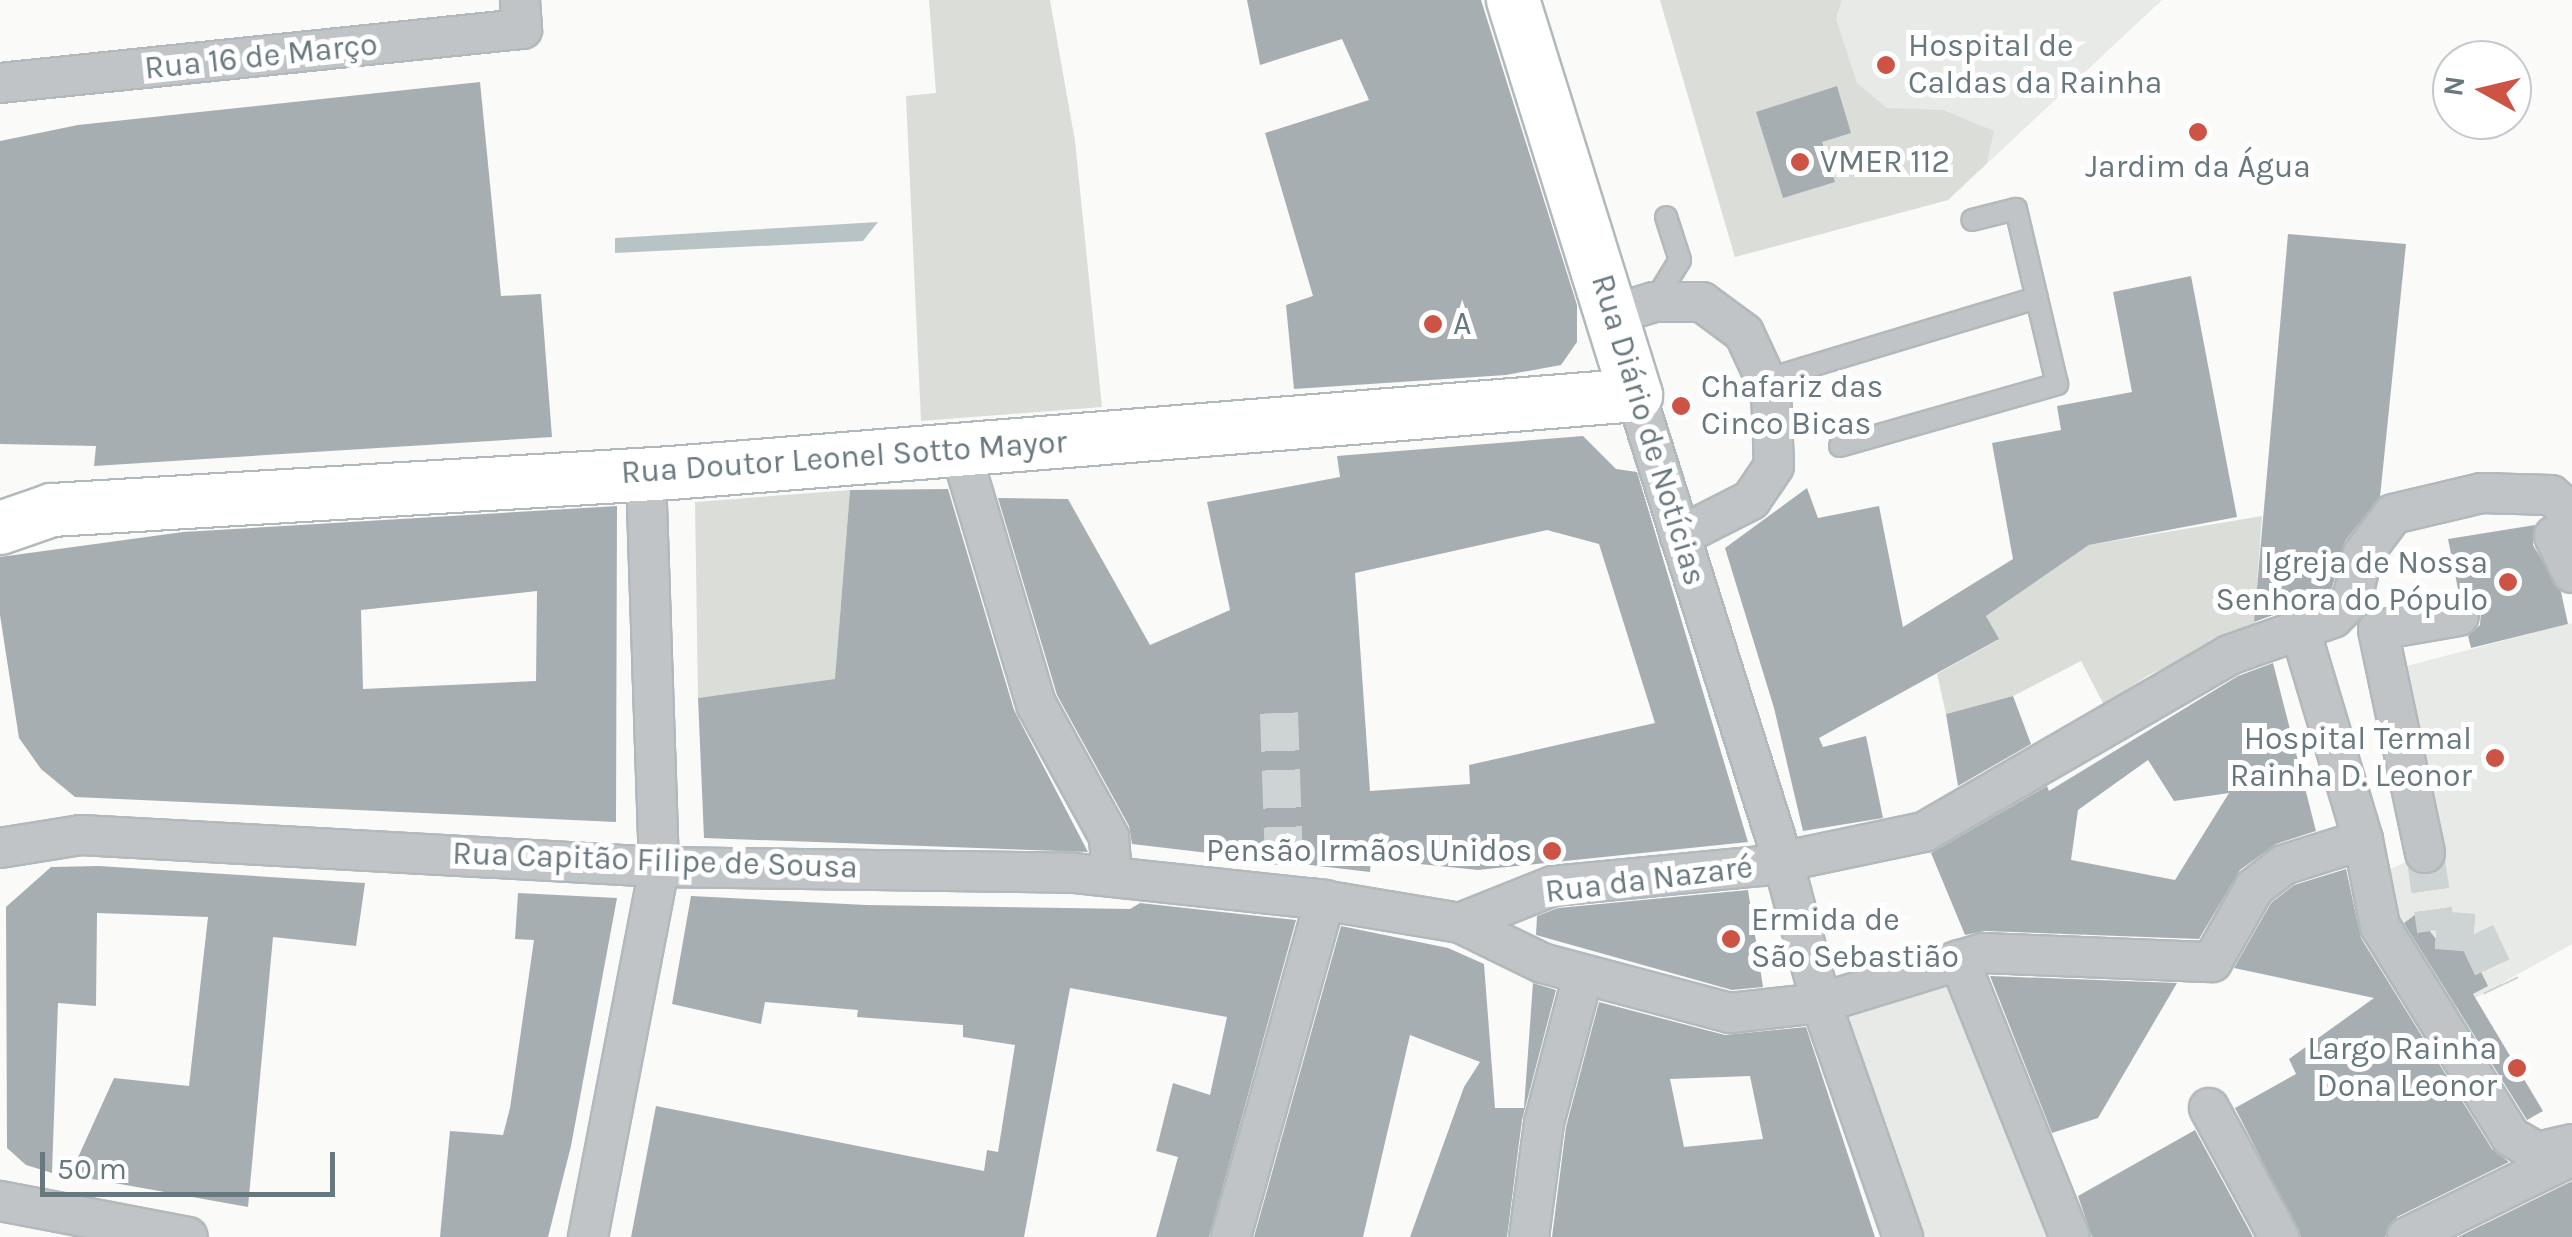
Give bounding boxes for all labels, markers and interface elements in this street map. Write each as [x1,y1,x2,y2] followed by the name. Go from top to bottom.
[143,26,379,88] street label: Rua 16 de Março
[1908,28,2162,103] place label: Hospital de Caldas da Rainha
[2432,40,2532,140] north arrow
[1873,52,1899,78] marker: Hospital de Caldas da Rainha
[2436,74,2472,98] text: N
[2187,121,2209,143] marker: Jardim da Água
[1820,143,1950,181] place label: VMER 112
[2085,148,2311,186] place label: Jardim da Água
[1789,151,1811,173] marker: VMER 112
[1582,270,1714,590] street label: Rua Diário de Notícias
[1453,305,1471,343] place label: A
[1422,313,1444,335] marker: A
[1701,369,1883,444] place label: Chafariz das Cinco Bicas
[1670,395,1692,417] marker: Chafariz das Cinco Bicas
[620,423,1068,493] street label: Rua Doutor Leonel Sotto Mayor
[2216,545,2488,620] place label: Igreja de Nossa Senhora do Pópulo
[2497,571,2519,593] marker: Igreja de Nossa Senhora do Pópulo
[2230,721,2472,796] place label: Hospital Termal Rainha D. Leonor
[2482,745,2508,771] marker: Hospital Termal Rainha D. Leonor
[1206,832,1532,870] place label: Pensão Irmãos Unidos
[452,835,858,887] street label: Rua Capitão Filipe de Sousa
[1541,840,1563,862] marker: Pensão Irmãos Unidos
[1543,848,1755,912] street label: Rua da Nazaré
[1751,902,1959,977] place label: Ermida de São Sebastião
[1720,928,1742,950] marker: Ermida de São Sebastião
[2307,1031,2497,1106] place label: Largo Rainha Dona Leonor
[2506,1057,2528,1079] marker: Largo Rainha Dona Leonor
[45,1132,340,1194] scale bar
[57,1151,127,1187] text: 50 m

